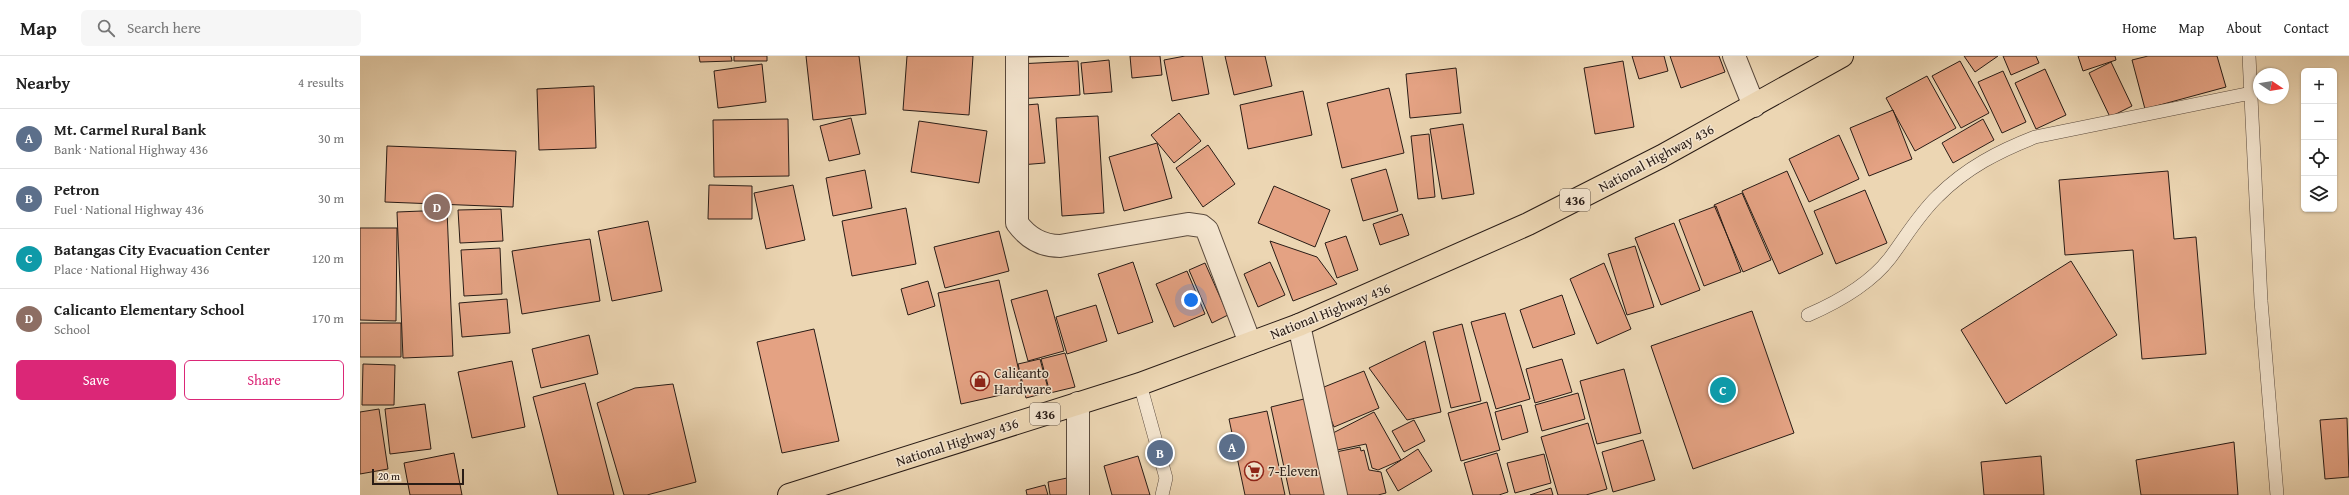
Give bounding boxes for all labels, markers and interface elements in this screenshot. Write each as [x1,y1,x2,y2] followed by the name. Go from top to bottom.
[81,10,361,46] search box
[20,14,57,42] text: Map
[95,17,117,39] icon: search
[127,17,201,38] text: Search here
[2122,18,2157,38] text: Home
[2179,18,2204,38] text: Map
[2226,18,2262,38] text: About
[2284,18,2329,38] text: Contact
[2253,68,2289,104] north arrow
[2301,68,2337,212] map controls
[2301,68,2337,104] button: +
[16,70,70,95] text: Nearby
[298,73,344,92] text: 4 results
[2301,104,2337,140] button: −
[54,119,206,140] text: Mt. Carmel Rural Bank
[1595,119,1717,197] street label: National Highway 436
[25,129,33,148] text: A
[318,129,344,148] text: 30 m
[54,140,208,159] text: Bank · National Highway 436
[2301,140,2337,176] button: locate
[2301,176,2337,212] button: layers
[54,179,99,200] text: Petron
[25,189,33,208] text: B
[318,189,344,208] text: 30 m
[1560,189,1590,211] road number: 436
[424,192,450,222] pin: D
[54,200,204,219] text: Fuel · National Highway 436
[54,239,270,260] text: Batangas City Evacuation Center
[25,249,33,268] text: C
[312,249,344,268] text: 120 m
[54,260,209,279] text: Place · National Highway 436
[1267,278,1393,344] street label: National Highway 436
[1181,290,1201,310] your location
[54,299,244,320] text: Calicanto Elementary School
[25,309,33,328] text: D
[312,309,344,328] text: 170 m
[54,320,90,339] text: School
[16,360,176,400] button: Save
[184,360,344,400] button: Share
[994,363,1052,399] place label: Calicanto Hardware
[969,370,991,392] shop icon: Calicanto Hardware
[1710,375,1736,405] pin: C
[1030,403,1060,425] road number: 436
[893,413,1021,471] street label: National Highway 436
[1219,432,1245,462] pin: A
[1147,438,1173,468] pin: B
[1243,460,1265,482] supermarket icon: 7-Eleven
[1268,461,1318,481] place label: 7-Eleven
[372,467,464,486] scale bar
[378,468,400,484] text: 20 m

